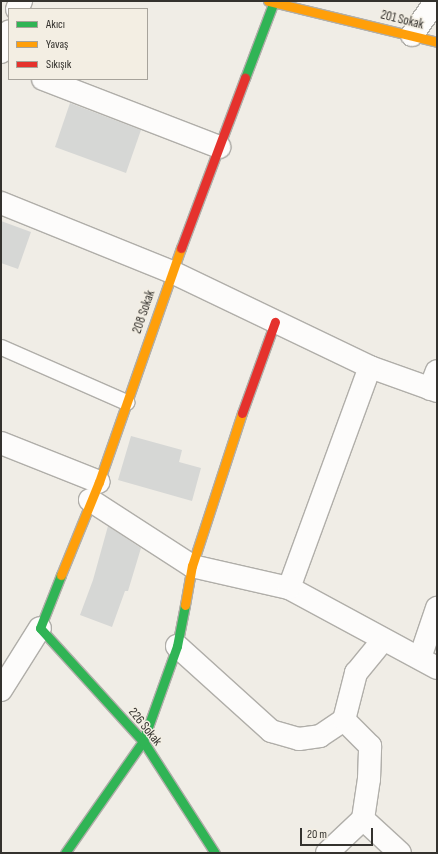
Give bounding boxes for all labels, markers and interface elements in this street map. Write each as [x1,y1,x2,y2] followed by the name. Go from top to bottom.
[379,7,425,33] street label: 201 Sokak
[8,8,148,80] legend
[46,17,65,32] text: Akıcı
[46,37,68,52] text: Yavaş
[46,57,71,72] text: Sıkışık
[129,288,159,336] street label: 208 Sokak
[125,705,165,749] street label: 226 Sokak
[302,820,375,846] scale bar
[307,827,327,842] text: 20 m

